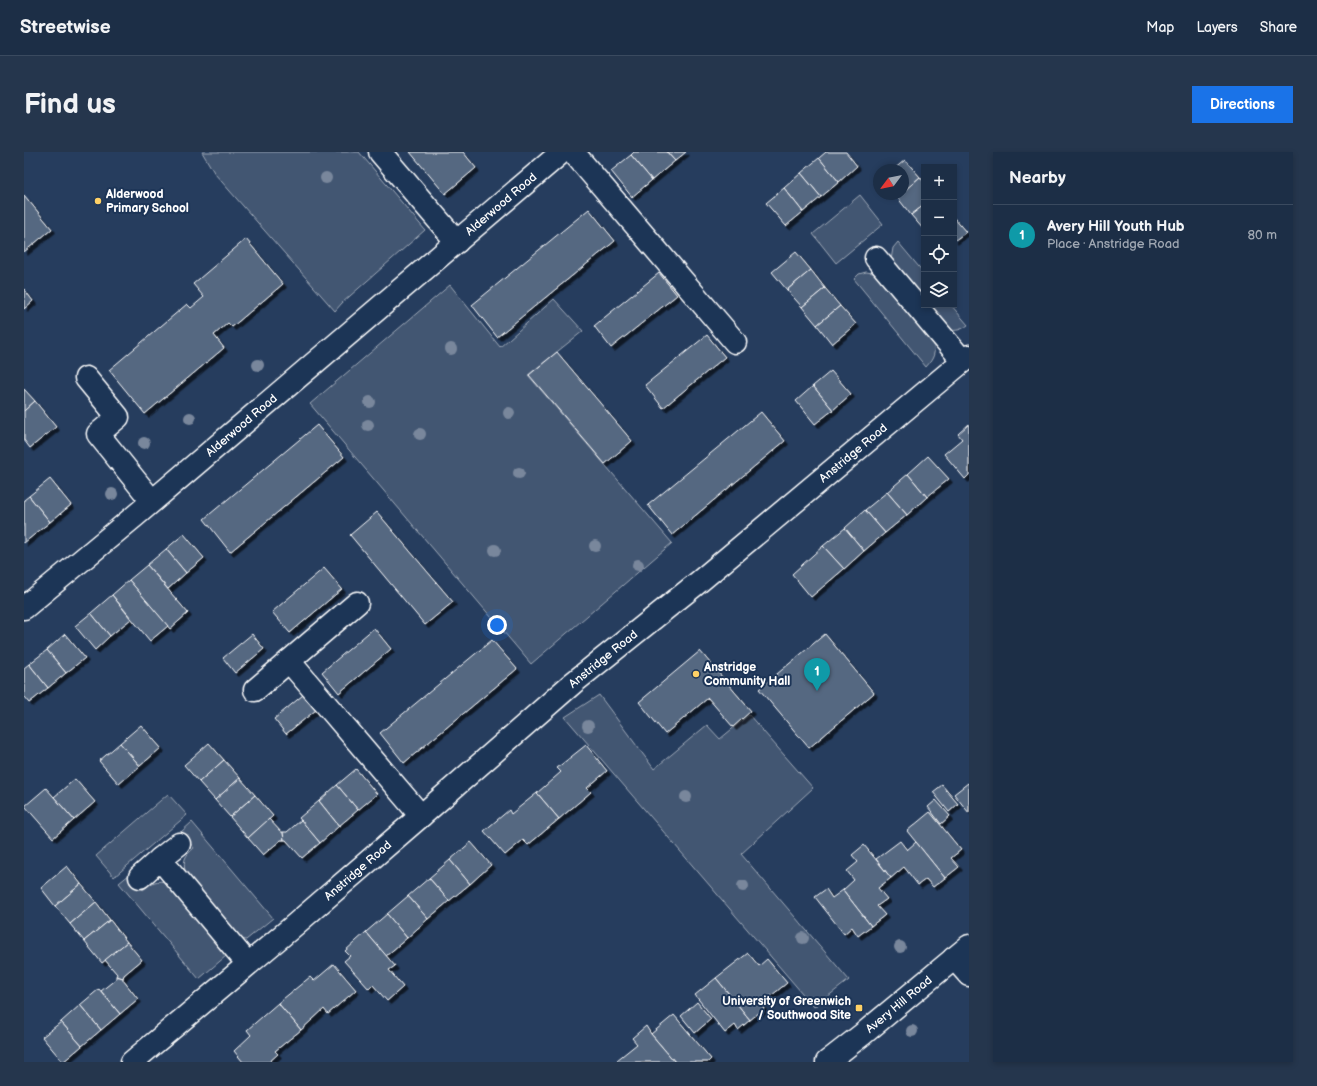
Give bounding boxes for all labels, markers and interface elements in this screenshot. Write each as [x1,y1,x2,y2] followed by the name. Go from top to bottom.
[20,16,111,39] text: Streetwise
[1146,19,1174,36] text: Map
[1196,19,1238,36] text: Layers
[1260,19,1297,36] text: Share
[1192,86,1293,123] button: Directions
[24,88,116,121] text: Find us
[873,164,909,200] north arrow
[921,164,957,308] map controls
[921,164,957,200] button: +
[1009,168,1066,188] text: Nearby
[462,170,540,239] street label: Alderwood Road
[105,187,189,216] place label: Alderwood Primary School
[93,196,103,206] marker: Alderwood Primary School
[921,200,957,236] button: −
[1047,217,1185,236] text: Avery Hill Youth Hub
[1019,227,1025,243] text: 1
[1248,227,1277,243] text: 80 m
[921,236,957,272] button: locate
[1047,236,1180,252] text: Place · Anstridge Road
[921,272,957,308] button: layers
[203,391,281,460] street label: Alderwood Road
[816,420,891,486] street label: Anstridge Road
[487,615,507,635] your location
[566,627,641,691] street label: Anstridge Road
[804,658,830,691] pin: 1
[703,660,790,689] place label: Anstridge Community Hall
[691,669,701,679] marker: Anstridge Community Hall
[321,838,395,904] street label: Anstridge Road
[863,973,935,1037] street label: Avery Hill Road
[722,994,851,1023] place label: University of Greenwich / Southwood Site
[854,1003,864,1013] marker: University of Greenwich / Southwood Site

